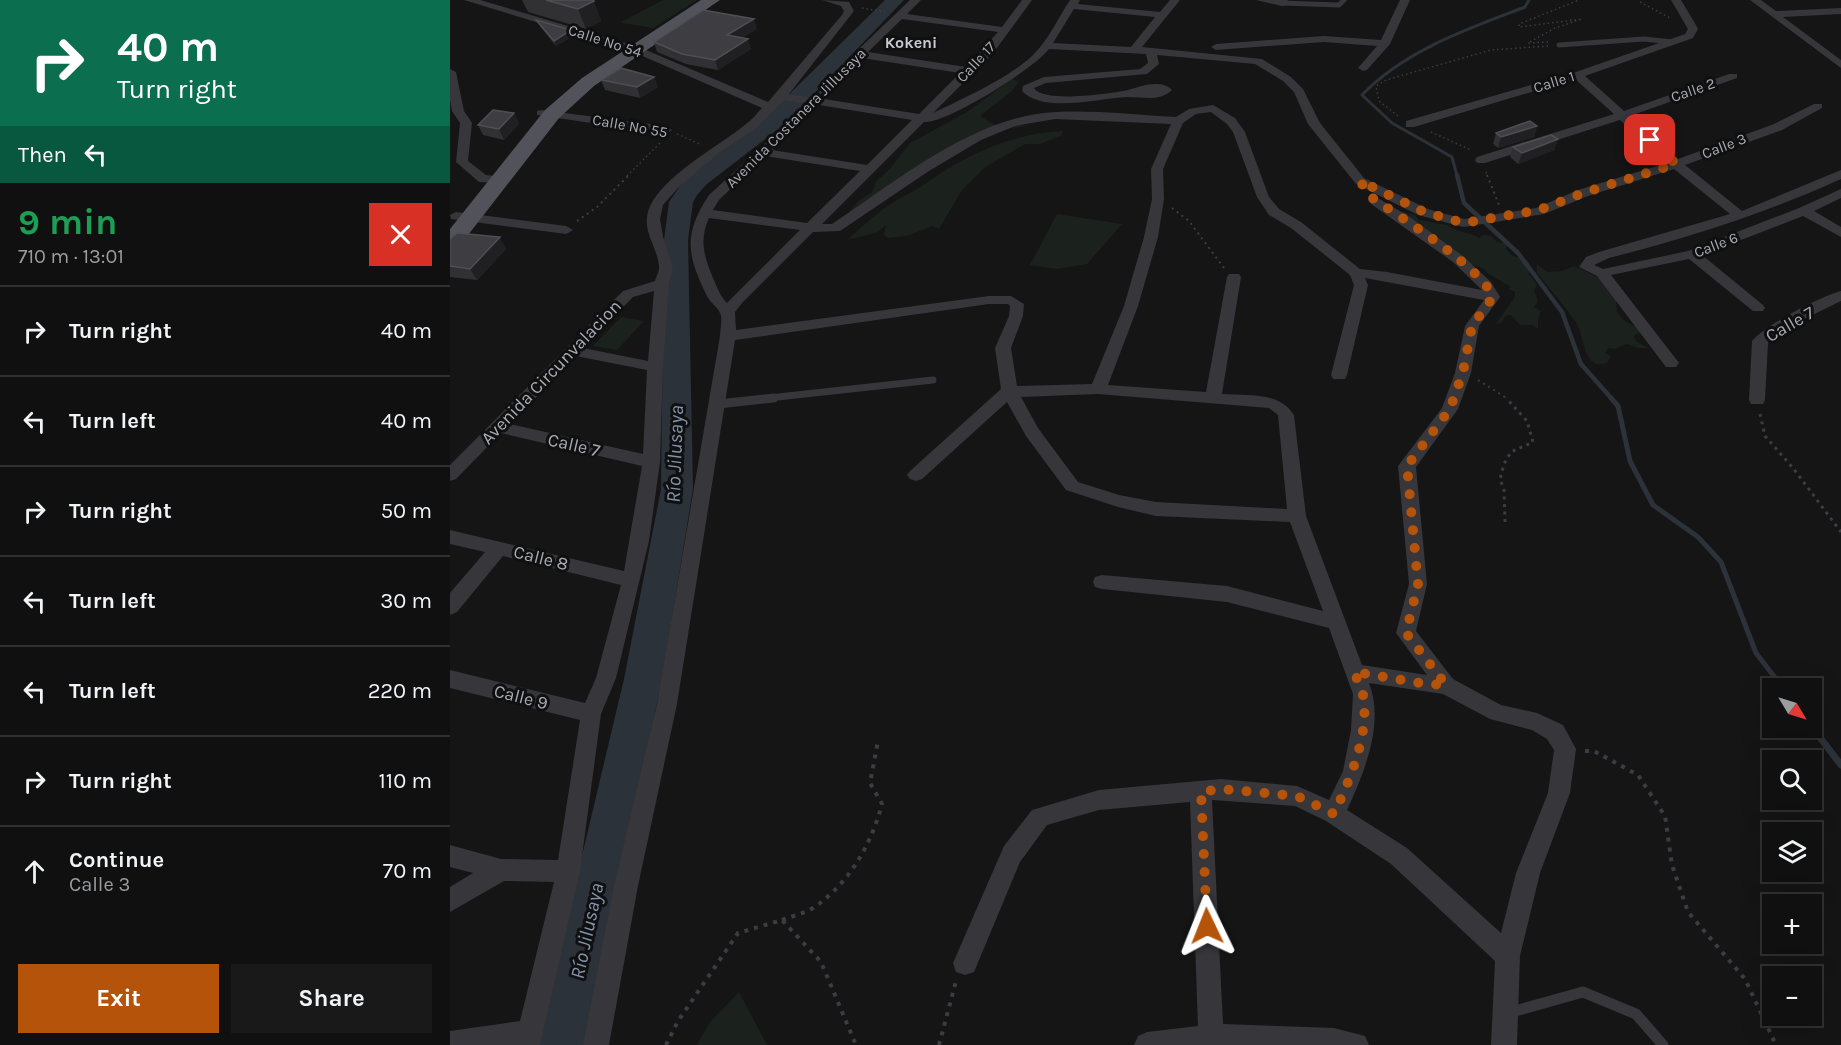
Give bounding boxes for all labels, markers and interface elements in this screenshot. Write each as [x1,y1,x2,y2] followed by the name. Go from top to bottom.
[566,21,645,61] street label: Calle Nº 54
[117,22,219,72] text: 40 m
[18,24,96,102] icon: right
[885,33,937,52] district label: Kokeni
[953,38,999,86] street label: Calle 17
[722,44,870,192] street label: Avenida Costanera Jillusaya
[1531,67,1577,97] street label: Calle 1
[117,73,237,105] text: Turn right
[1668,74,1718,106] street label: Calle 2
[591,111,669,141] street label: Calle Nº 55
[1624,114,1675,165] pin
[1633,123,1666,156] icon: arrive
[1699,129,1749,163] street label: Calle 3
[79,138,112,171] icon: left
[18,142,67,168] text: Then
[18,201,117,243] text: 9 min
[369,203,432,266] button: close
[1691,228,1741,262] street label: Calle 6
[18,245,124,268] text: 710 m · 13:01
[476,295,626,449] street label: Avenida Circunvalacion
[1762,301,1819,347] street label: Calle 7
[18,315,51,348] icon: right
[69,318,172,344] text: Turn right
[381,318,432,344] text: 40 m
[18,405,51,438] icon: left
[662,405,688,503] water label: Río Jilusaya
[69,408,156,434] text: Turn left
[381,408,432,434] text: 40 m
[546,428,603,462] street label: Calle 7
[18,495,51,528] icon: right
[69,498,172,524] text: Turn right
[381,498,432,524] text: 50 m
[511,541,571,575] street label: Calle 8
[18,585,51,618] icon: left
[69,588,156,614] text: Turn left
[380,588,432,614] text: 30 m
[18,675,51,708] icon: left
[69,678,156,704] text: Turn left
[368,678,432,704] text: 220 m
[1762,678,1822,738] north arrow
[1762,678,1822,1026] map controls
[492,680,550,714] street label: Calle 9
[1762,750,1822,810] button: search
[18,765,51,798] icon: right
[69,768,172,794] text: Turn right
[379,768,432,794] text: 110 m
[1762,822,1822,882] button: layers
[69,847,164,873] text: Continue
[18,855,51,888] icon: ahead
[383,858,432,884] text: 70 m
[69,873,130,896] text: Calle 3
[566,881,608,981] water label: Río Jilusaya
[1175,894,1239,958] position arrow
[1762,894,1822,954] button: +
[18,964,219,1033] button: Exit
[231,964,432,1033] button: Share
[1762,966,1822,1026] button: −

